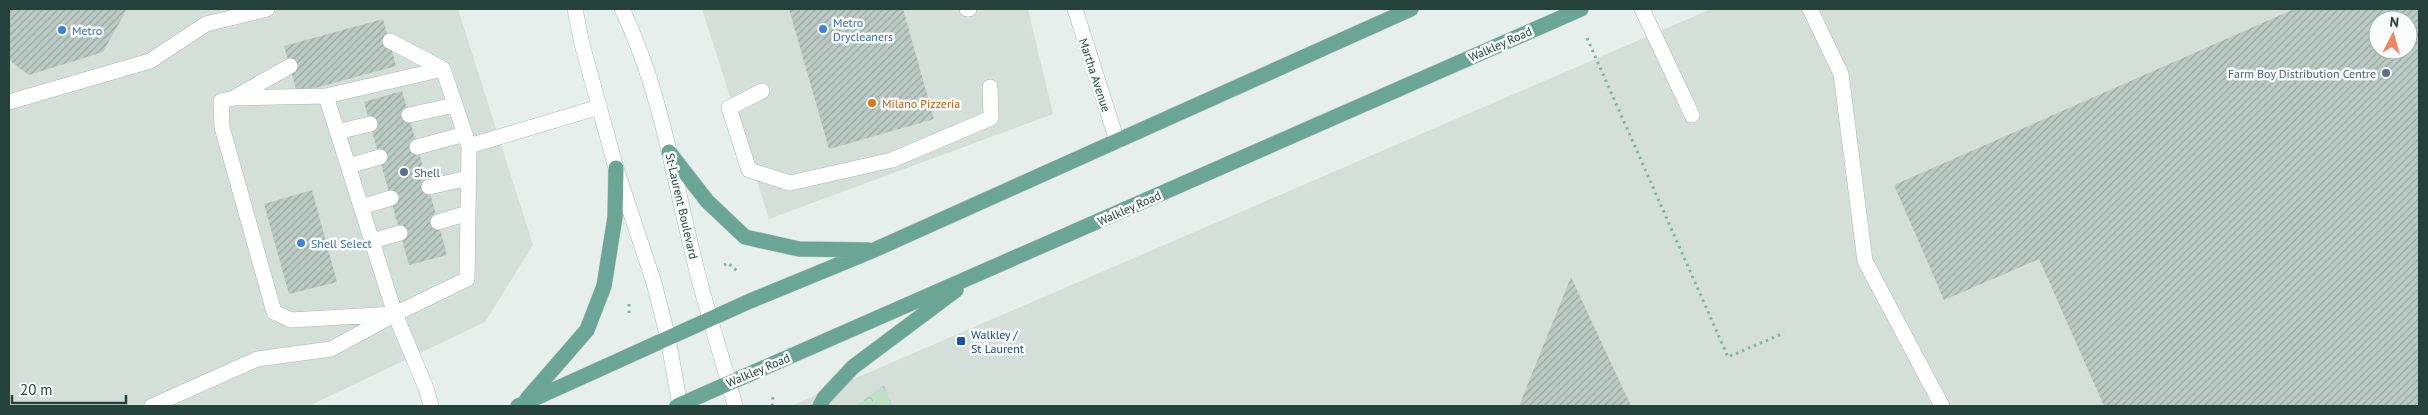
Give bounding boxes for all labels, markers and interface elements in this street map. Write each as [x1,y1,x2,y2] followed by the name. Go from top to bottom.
[2368,10,2418,60] north arrow
[2389,13,2400,32] text: N
[833,15,893,44] place label: Metro Drycleaners
[72,23,102,38] place label: Metro
[817,23,829,35] marker: Metro Drycleaners
[1466,23,1534,65] street label: Walkley Road
[56,24,68,36] marker: Metro
[1076,36,1114,114] street label: Martha Avenue
[2228,66,2376,81] place label: Farm Boy Distribution Centre
[2380,67,2392,79] marker: Farm Boy Distribution Centre
[882,96,960,111] place label: Milano Pizzeria
[866,97,878,109] marker: Milano Pizzeria
[663,152,701,260] street label: St-Laurent Boulevard
[414,165,441,180] place label: Shell
[398,166,410,178] marker: Shell
[1095,187,1163,229] street label: Walkley Road
[311,236,372,251] place label: Shell Select
[295,237,307,249] marker: Shell Select
[971,327,1024,356] place label: Walkley / St Laurent
[955,335,967,347] marker: Walkley / St Laurent
[724,350,792,390] street label: Walkley Road
[12,372,126,404] scale bar
[20,380,53,399] text: 20 m

